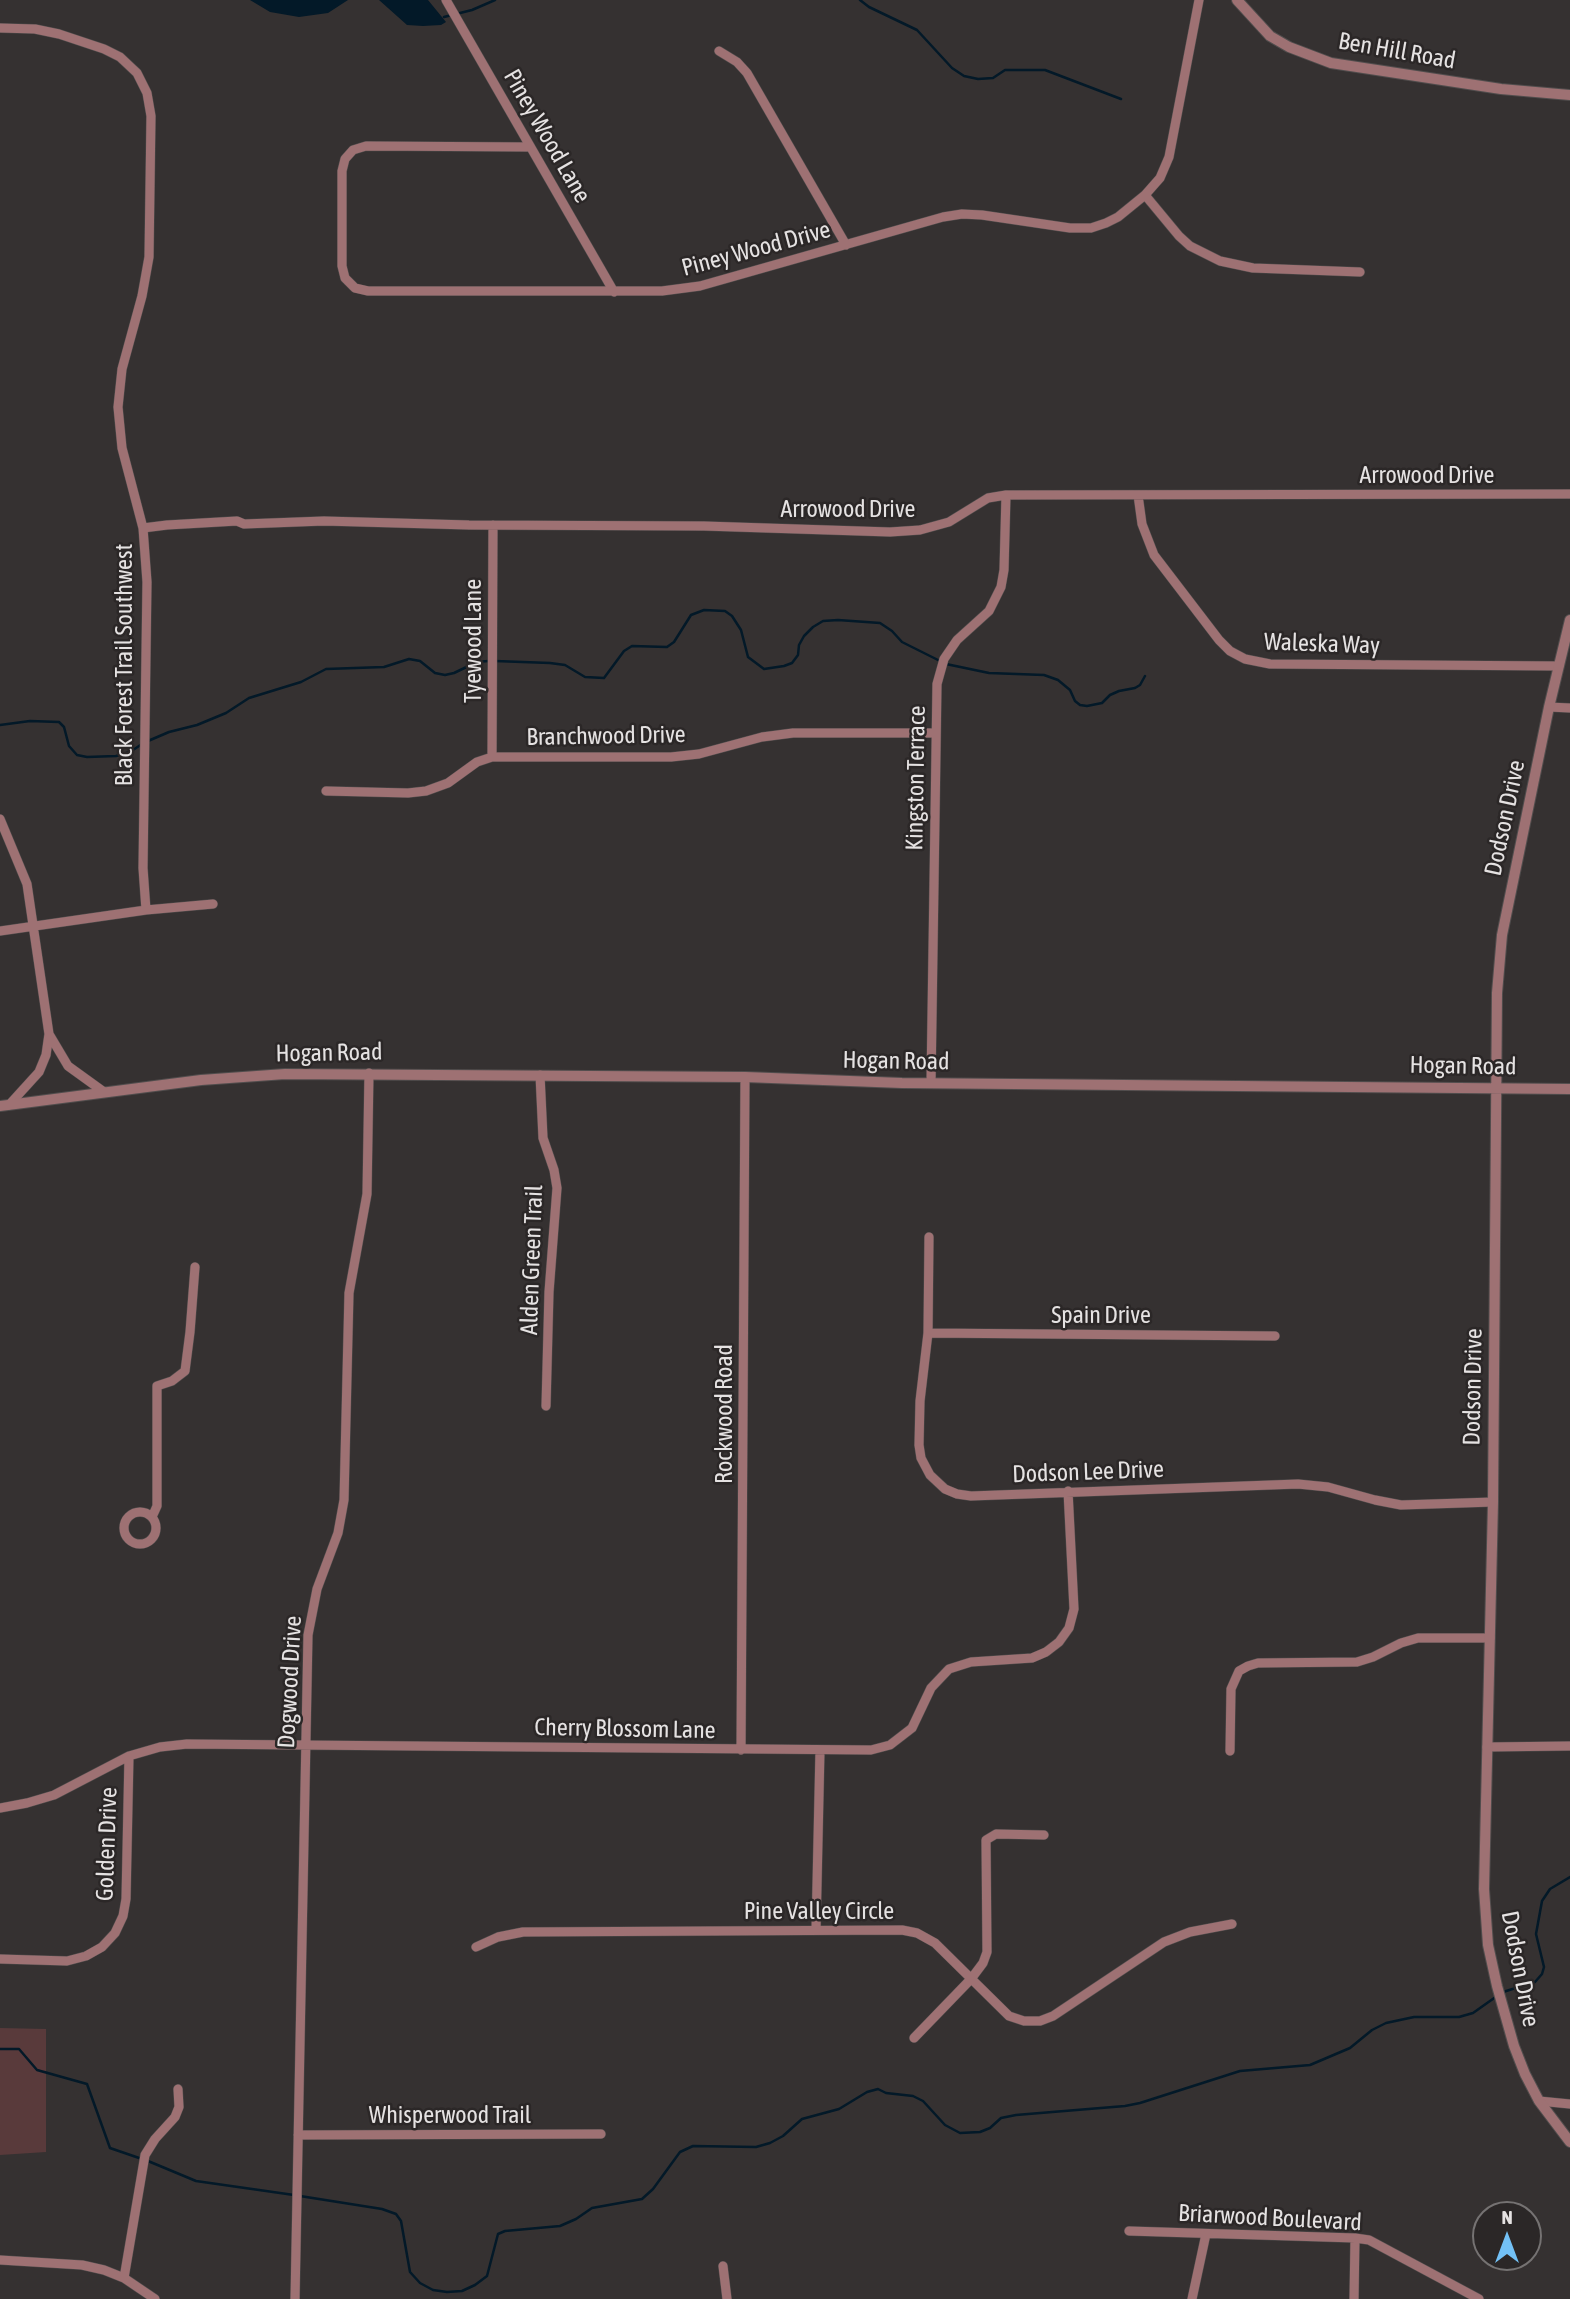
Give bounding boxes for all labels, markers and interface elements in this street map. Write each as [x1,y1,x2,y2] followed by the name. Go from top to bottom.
[1336,27,1458,75] street label: Ben Hill Road
[497,64,597,208] street label: Piney Wood Lane
[678,215,834,283] street label: Piney Wood Drive
[1360,461,1494,489] street label: Arrowood Drive
[781,495,915,523] street label: Arrowood Drive
[110,544,138,786] street label: Black Forest Trail Southwest
[459,579,487,703] street label: Tyewood Lane
[1264,628,1380,660] street label: Waleska Way
[900,705,932,851] street label: Kingston Terrace
[526,720,686,752] street label: Branchwood Drive
[1479,758,1531,878] street label: Dodson Drive
[275,1038,383,1068] street label: Hogan Road
[842,1046,950,1076] street label: Hogan Road
[1409,1051,1517,1081] street label: Hogan Road
[515,1184,549,1336] street label: Alden Green Trail
[1051,1301,1151,1329] street label: Spain Drive
[1458,1328,1488,1446] street label: Dodson Drive
[710,1344,738,1484] street label: Rockwood Road
[1012,1455,1164,1489] street label: Dodson Lee Drive
[272,1615,308,1749] street label: Dogwood Drive
[534,1713,716,1745] street label: Cherry Blossom Lane
[91,1787,123,1901] street label: Golden Drive
[744,1897,894,1925] street label: Pine Valley Circle
[1495,1909,1545,2029] street label: Dodson Drive
[369,2101,531,2129] street label: Whisperwood Trail
[1177,2199,1363,2237] street label: Briarwood Boulevard
[1472,2201,1542,2271] north arrow
[1501,2206,1513,2228] text: N

